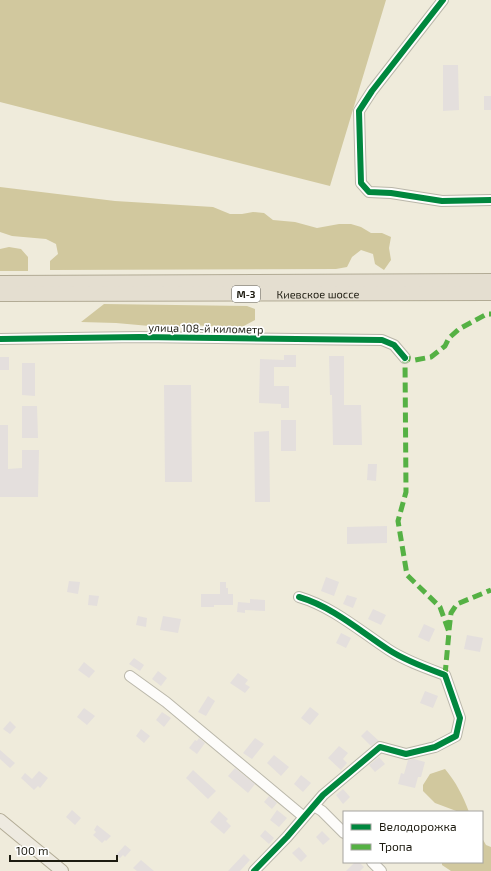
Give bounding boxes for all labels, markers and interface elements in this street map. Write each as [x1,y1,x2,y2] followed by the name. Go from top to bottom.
[232,286,260,302] road number: М-3
[277,287,359,300] street label: Киевское шоссе
[148,320,264,337] street label: улица 108-й километр
[343,811,483,863] legend
[379,819,457,833] text: Велодорожка
[10,837,117,863] scale bar
[379,839,412,853] text: Тропа
[16,843,48,857] text: 100 m

